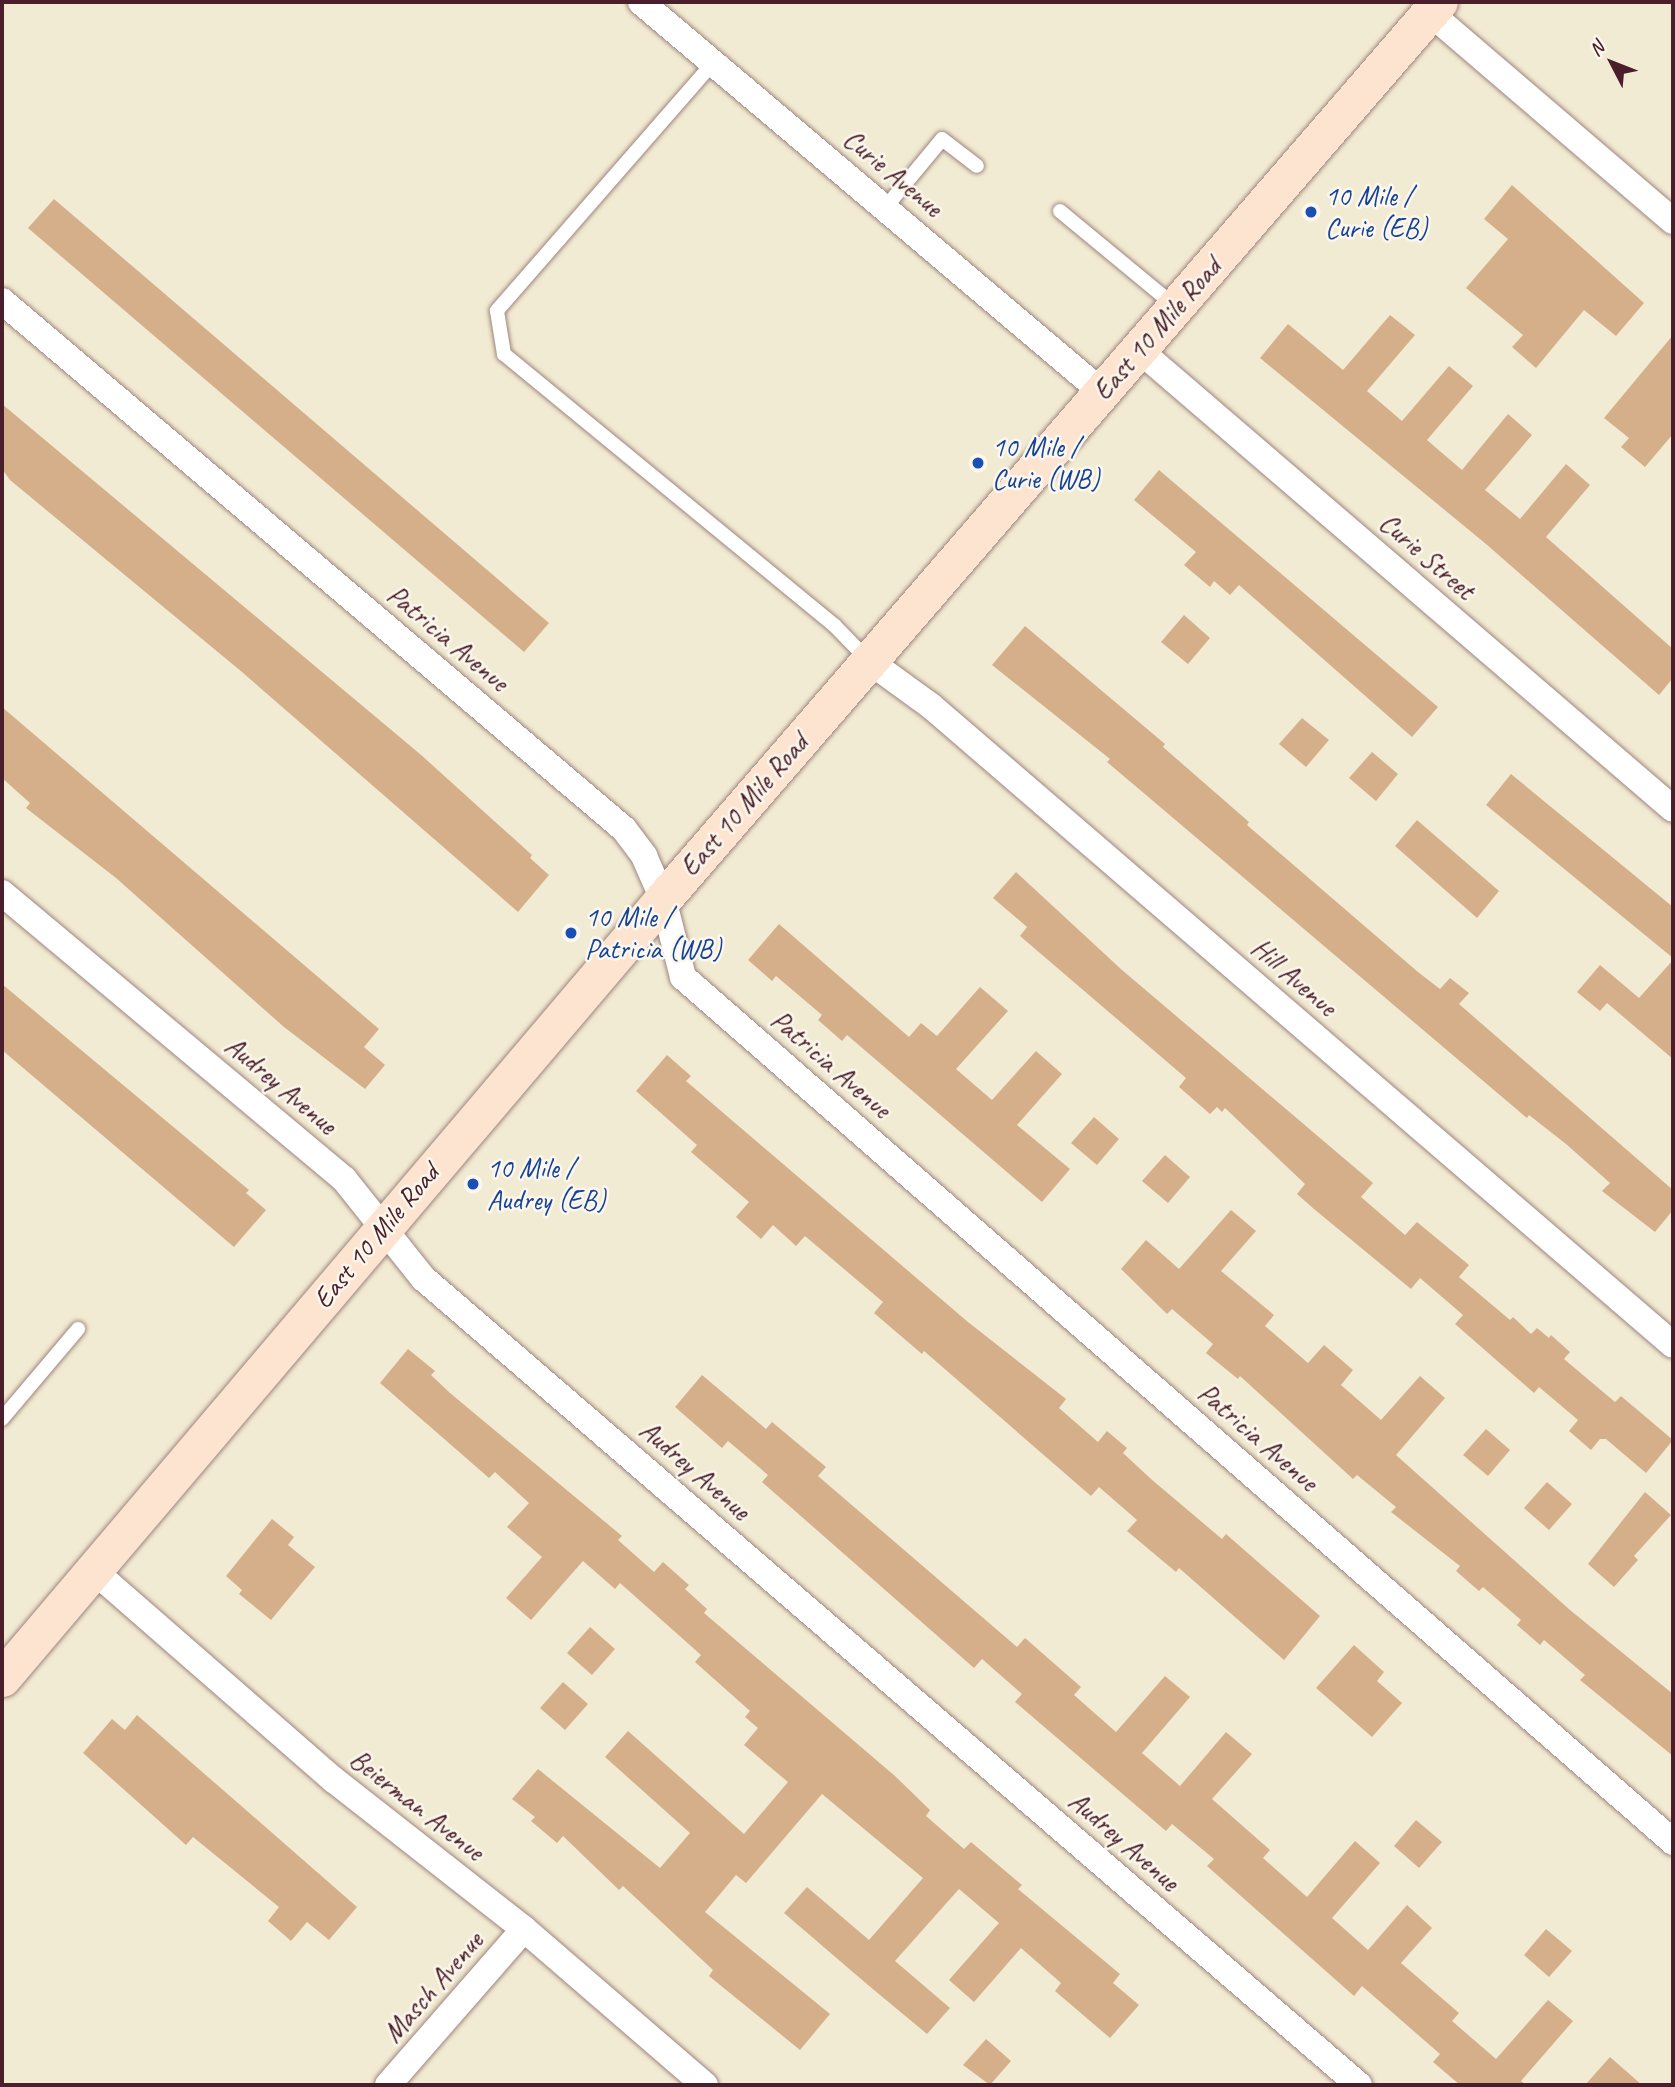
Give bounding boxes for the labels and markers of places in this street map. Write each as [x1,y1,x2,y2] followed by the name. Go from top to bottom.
[1325,179,1427,245] place label: 10 Mile / Curie (EB)
[1303,204,1319,220] marker: 10 Mile / Curie (EB)
[992,430,1099,496] place label: 10 Mile / Curie (WB)
[970,455,986,471] marker: 10 Mile / Curie (WB)
[585,900,721,966] place label: 10 Mile / Patricia (WB)
[563,925,579,941] marker: 10 Mile / Patricia (WB)
[487,1151,605,1217] place label: 10 Mile / Audrey (EB)
[465,1176,481,1192] marker: 10 Mile / Audrey (EB)

